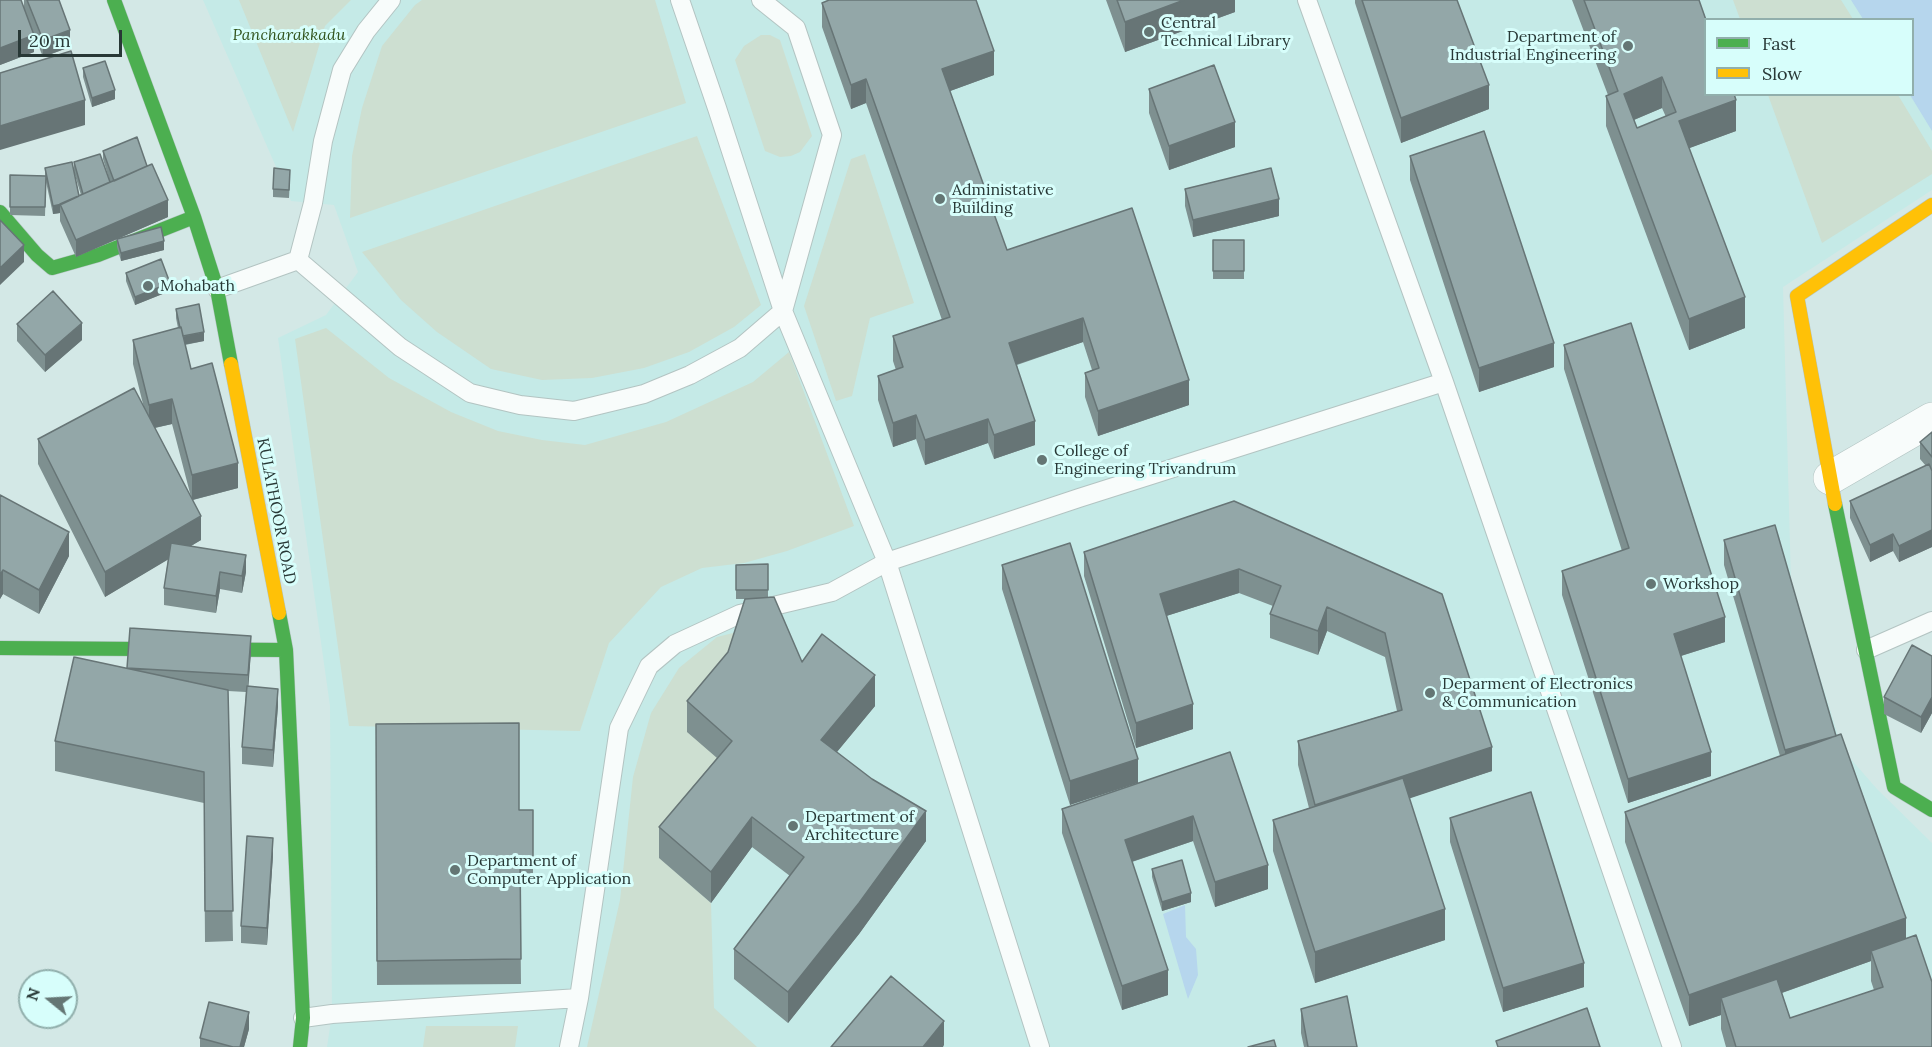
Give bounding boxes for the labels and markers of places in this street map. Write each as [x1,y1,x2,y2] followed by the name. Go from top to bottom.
[1161,13,1290,51] place label: Central Technical Library
[1142,25,1156,39] marker: Central Technical Library
[1450,27,1616,65] place label: Department of Industrial Engineering
[1621,39,1635,53] marker: Department of Industrial Engineering
[952,180,1054,218] place label: Administative Building
[933,192,947,206] marker: Administative Building
[160,276,235,296] place label: Mohabath
[141,279,155,293] marker: Mohabath
[1054,441,1236,479] place label: College of Engineering Trivandrum
[1035,453,1049,467] marker: College of Engineering Trivandrum
[1663,574,1739,594] place label: Workshop
[1644,577,1658,591] marker: Workshop
[1442,674,1633,712] place label: Deparment of Electronics & Communication
[1423,686,1437,700] marker: Deparment of Electronics & Communication
[805,807,914,845] place label: Department of Architecture
[786,819,800,833] marker: Department of Architecture
[467,851,631,889] place label: Department of Computer Application
[448,863,462,877] marker: Department of Computer Application

